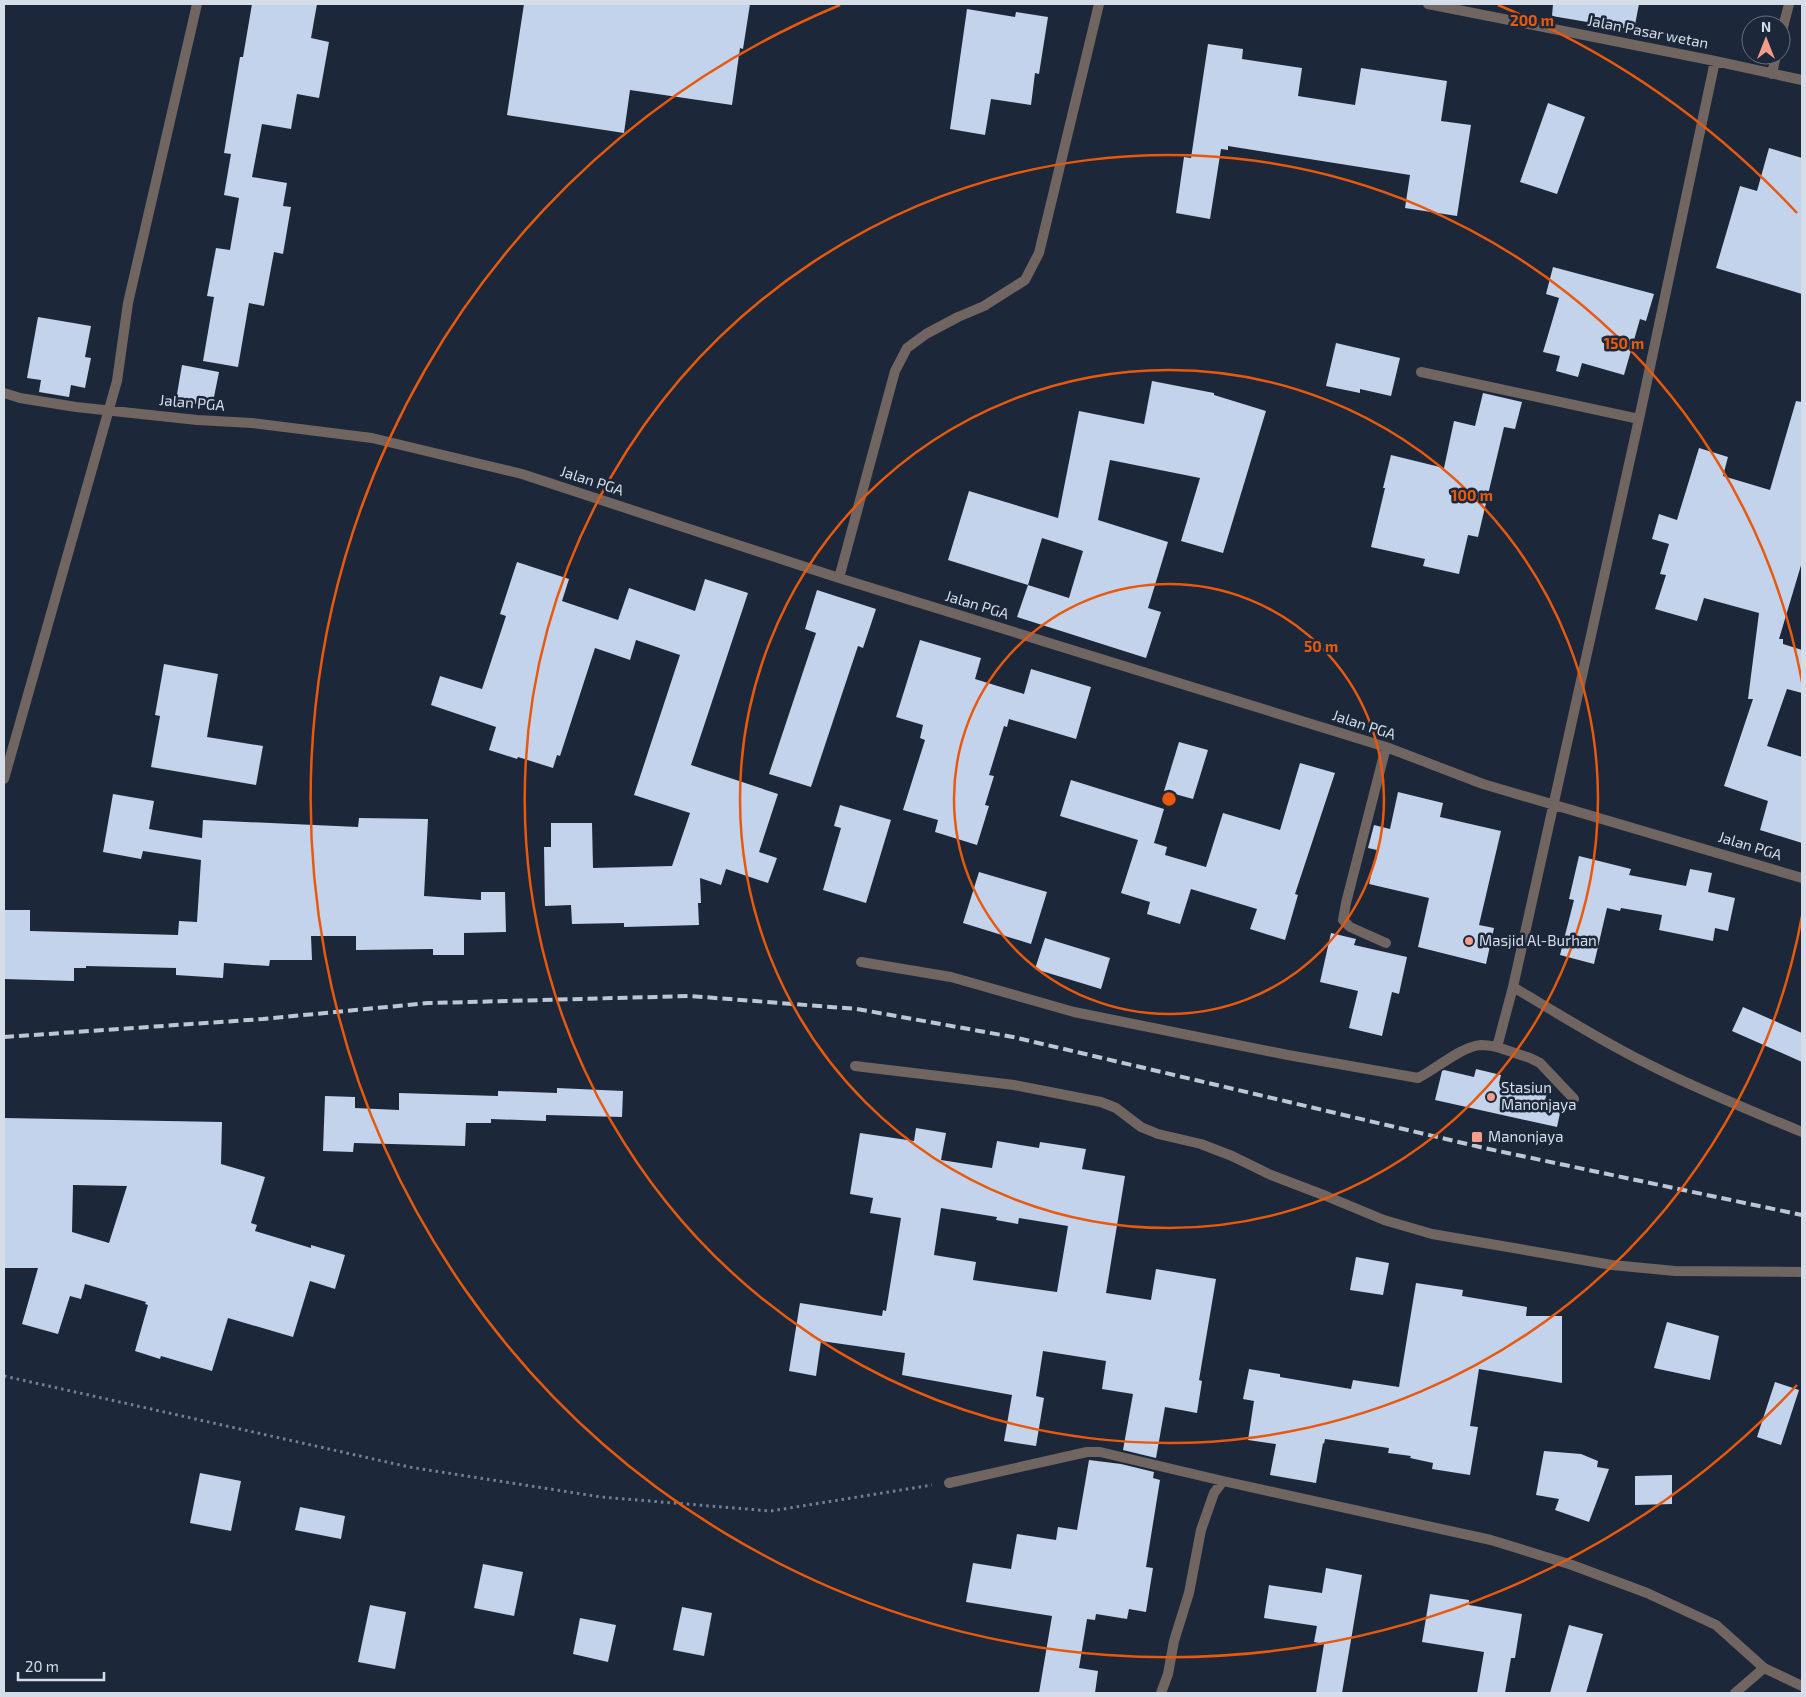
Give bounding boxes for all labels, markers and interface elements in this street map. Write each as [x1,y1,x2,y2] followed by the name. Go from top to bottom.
[1586,10,1710,52] street label: Jalan Pasar wetan
[1510,11,1554,29] text: 200 m
[1741,15,1791,65] north arrow
[1761,18,1771,35] text: N
[1604,334,1644,352] text: 150 m
[159,390,226,414] street label: Jalan PGA
[558,461,627,499] street label: Jalan PGA
[1451,486,1493,504] text: 100 m
[943,586,1012,622] street label: Jalan PGA
[1304,637,1338,655] text: 50 m
[1330,705,1399,743] street label: Jalan PGA
[1160,790,1178,808] centre of rings
[1716,827,1785,863] street label: Jalan PGA
[1479,931,1597,950] place label: Masjid Al-Burhan
[1463,935,1475,947] marker: Masjid Al-Burhan
[1501,1078,1576,1114] place label: Stasiun Manonjaya
[1485,1091,1497,1103] marker: Stasiun Manonjaya
[1488,1127,1563,1146] place label: Manonjaya
[1470,1130,1484,1144] marker: Manonjaya
[18,1650,104,1682] scale bar
[25,1657,59,1675] text: 20 m

